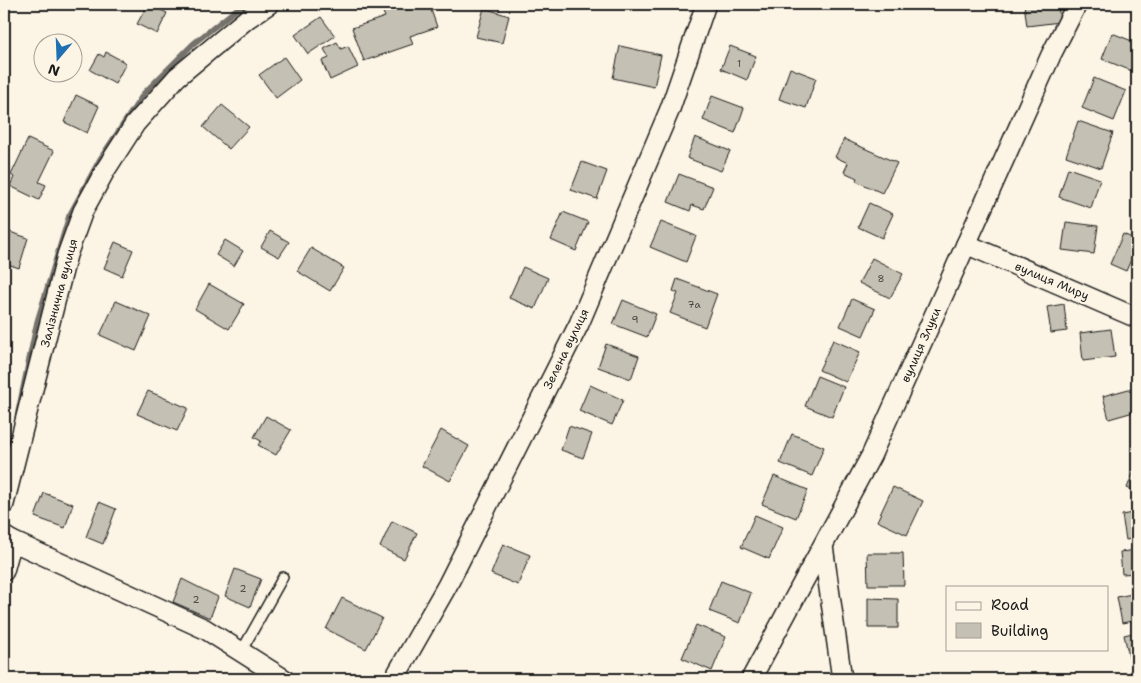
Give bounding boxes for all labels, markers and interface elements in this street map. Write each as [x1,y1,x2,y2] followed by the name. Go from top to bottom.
[32,32,82,82] north arrow
[737,57,741,70] house number: 1
[46,60,62,81] text: N
[37,237,81,349] street label: Залізнична вулиця
[1013,258,1092,304] street label: вулиця Миру
[878,272,885,285] house number: 8
[687,298,701,311] house number: 7а
[897,305,945,385] street label: вулиця Злуки
[540,306,592,392] street label: Зелена вулиця
[632,313,639,326] house number: 9
[240,582,247,595] house number: 2
[946,586,1108,650] legend
[193,593,200,606] house number: 2
[991,595,1029,615] text: Road
[991,621,1048,641] text: Building

